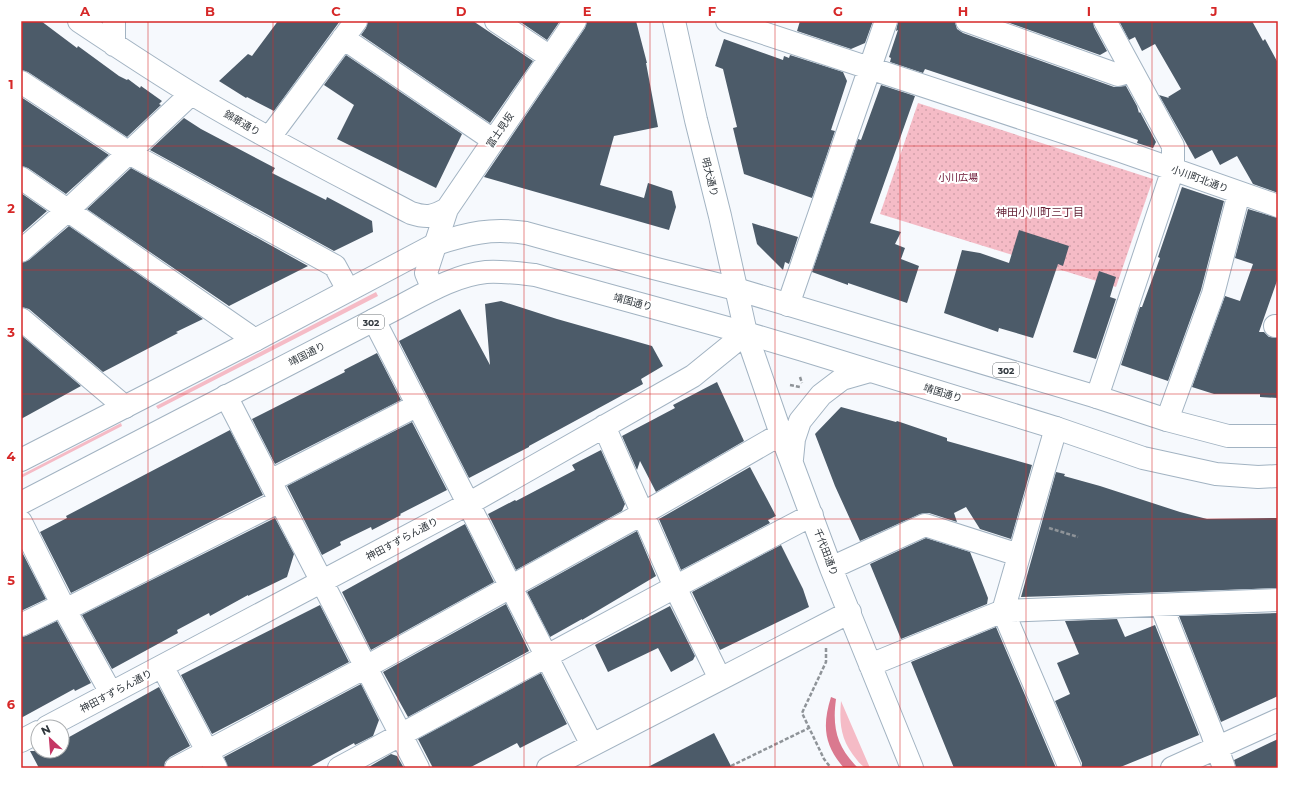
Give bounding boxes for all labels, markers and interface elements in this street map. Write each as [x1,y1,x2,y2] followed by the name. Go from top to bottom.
[79,3,91,19] text: A
[205,3,215,19] text: B
[331,3,341,19] text: C
[456,3,467,19] text: D
[583,3,592,19] text: E
[708,3,716,19] text: F
[833,3,843,19] text: G
[958,3,968,19] text: H
[1087,3,1091,19] text: I
[1209,3,1218,19] text: J
[8,76,14,92] text: 1
[221,107,263,139] street label: 錦華通り
[483,110,517,150] street label: 富士見坂
[699,156,721,198] street label: 明大通り
[1170,163,1230,195] street label: 小川町北通り
[938,171,978,184] park label: 小川広場
[7,200,15,216] text: 2
[996,205,1084,219] district label: 神田小川町三丁目
[612,291,654,313] street label: 靖国通り
[358,315,384,329] road number: 302
[6,324,15,340] text: 3
[286,339,328,369] street label: 靖国通り
[993,363,1019,377] road number: 302
[922,381,964,405] street label: 靖国通り
[7,448,16,464] text: 4
[364,514,440,564] street label: 神田すずらん通り
[811,526,841,578] street label: 千代田通り
[7,572,15,588] text: 5
[78,666,154,716] street label: 神田すずらん通り
[7,696,16,712] text: 6
[30,719,70,759] north arrow
[39,722,53,738] text: N

